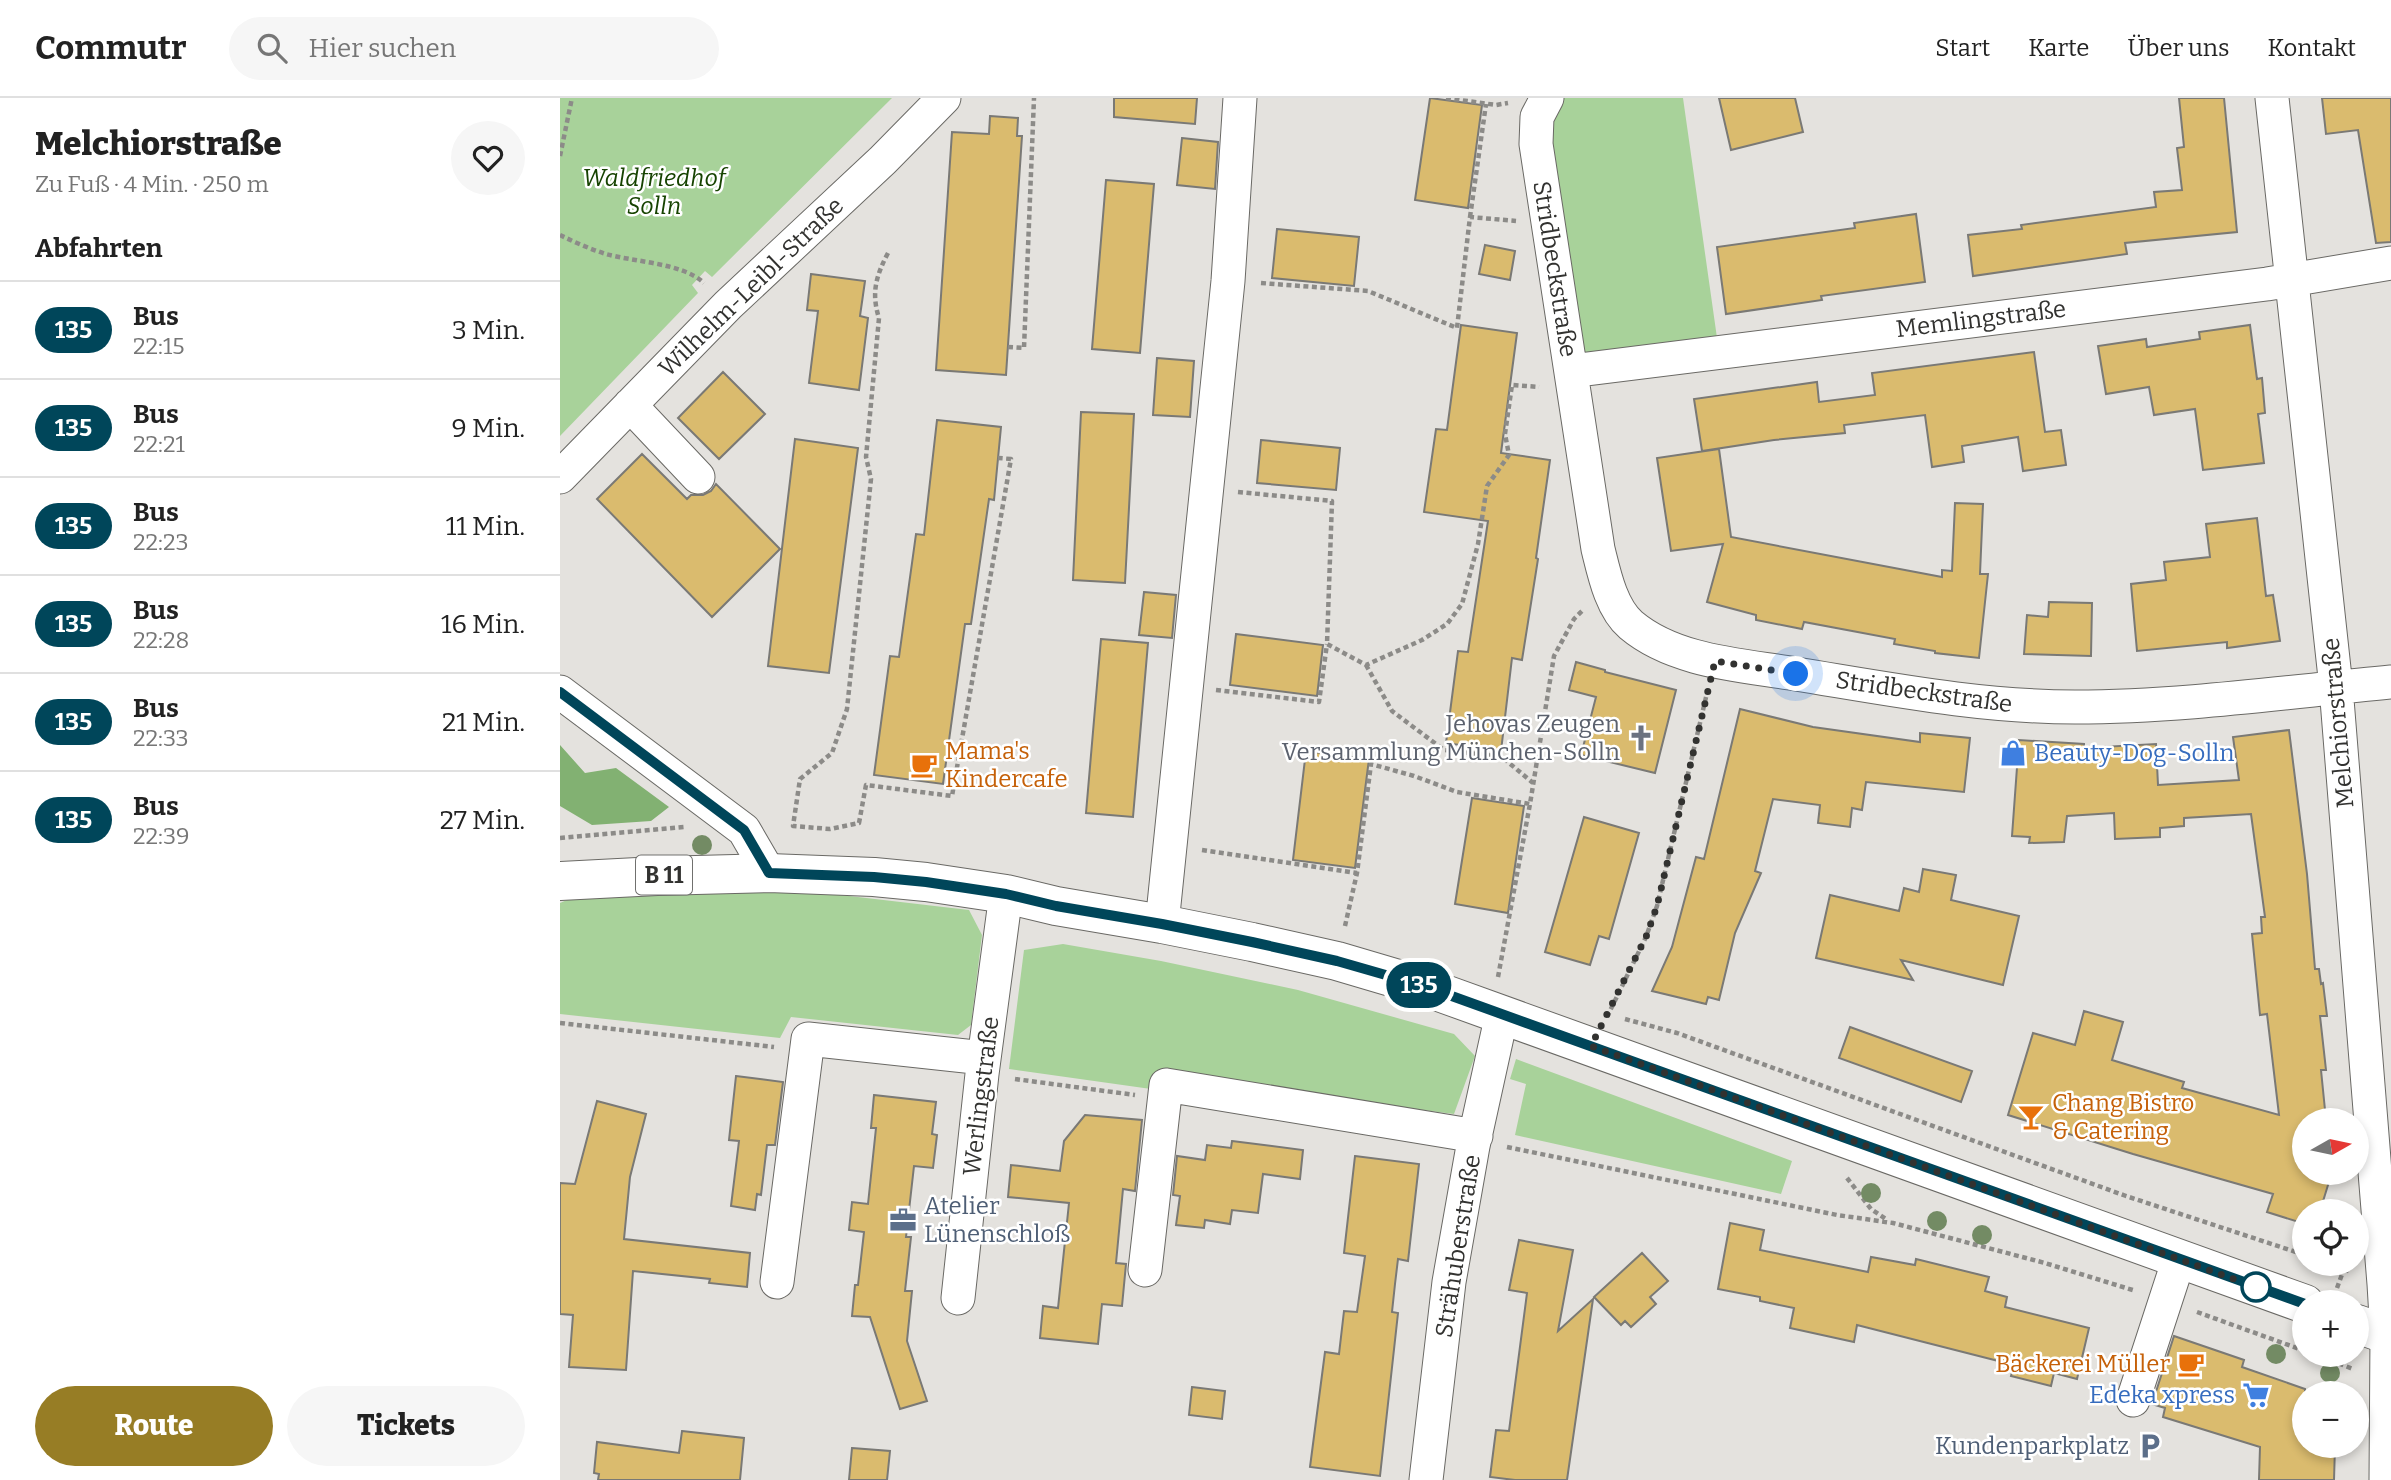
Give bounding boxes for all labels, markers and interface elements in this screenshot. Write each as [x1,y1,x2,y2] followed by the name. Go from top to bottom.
[229,17,719,80] search box
[35,28,187,68] text: Commutr
[253,29,291,67] icon: search
[309,33,456,64] text: Hier suchen
[1935,34,1990,62] text: Start
[2028,34,2090,62] text: Karte
[2128,34,2230,62] text: Über uns
[2268,34,2356,62] text: Kontakt
[451,121,525,195] button: heart
[35,124,282,164] text: Melchiorstraße
[582,164,729,220] park label: Waldfriedhof Solln
[35,170,269,198] text: Zu Fuß · 4 Min. · 250 m
[1527,179,1583,359] street label: Stridbeckstraße
[653,192,849,382] street label: Wilhelm-Leibl-Straße
[35,233,162,264] text: Abfahrten
[1894,295,2068,343] street label: Memlingstraße
[133,301,179,332] text: Bus
[452,315,525,346] text: 3 Min.
[55,316,92,344] text: 135
[133,332,185,360] text: 22:15
[133,399,179,430] text: Bus
[452,413,525,444] text: 9 Min.
[55,414,92,442] text: 135
[133,430,185,458] text: 22:21
[133,497,179,528] text: Bus
[446,511,525,542] text: 11 Min.
[55,512,92,540] text: 135
[133,528,189,556] text: 22:23
[133,595,179,626] text: Bus
[441,609,525,640] text: 16 Min.
[55,610,92,638] text: 135
[133,626,189,654] text: 22:28
[2317,637,2359,809] street label: Melchiorstraße
[1778,656,1813,691] your location
[1834,666,2014,718] street label: Stridbeckstraße
[133,693,179,724] text: Bus
[442,707,525,738] text: 21 Min.
[55,708,92,736] text: 135
[1282,710,1620,766] place label: Jehovas Zeugen Versammlung München-Solln
[1626,723,1656,753] church icon: Jehovas Zeugen Versammlung München-Solln
[133,724,189,752] text: 22:33
[945,737,1068,793] place label: Mama's Kindercafe
[1998,738,2028,768] shop icon: Beauty-Dog-Solln
[2034,739,2234,767] place label: Beauty-Dog-Solln
[909,750,939,780] cafe icon: Mama's Kindercafe
[133,791,179,822] text: Bus
[440,805,525,836] text: 27 Min.
[55,806,92,834] text: 135
[133,822,189,850] text: 22:39
[636,856,692,894] road number: B 11
[1379,962,1459,1008] line badge: 135
[1400,971,1438,999] text: 135
[957,1015,1005,1177] street label: Werlingstraße
[2052,1089,2194,1145] place label: Chang Bistro & Catering
[2016,1102,2046,1132] bar icon: Chang Bistro & Catering
[2292,1108,2370,1185] north arrow
[2292,1108,2369,1458] map controls
[1430,1153,1486,1339] street label: Strähuberstraße
[924,1192,1070,1248] place label: Atelier Lünenschloß
[2292,1199,2369,1276] button: locate
[888,1205,918,1235] office icon: Atelier Lünenschloß
[2241,1272,2271,1302] unlabelled marker
[2292,1290,2369,1367] button: +
[2176,1349,2206,1379] cafe icon: Bäckerei Müller
[1995,1350,2170,1378] place label: Bäckerei Müller
[2241,1380,2271,1410] supermarket icon: Edeka xpress
[2089,1381,2235,1409] place label: Edeka xpress
[2292,1381,2369,1458] button: −
[35,1386,273,1466] button: Route
[287,1386,525,1466] button: Tickets
[2135,1431,2165,1461] parking icon: Kundenparkplatz
[1935,1432,2129,1460] place label: Kundenparkplatz

